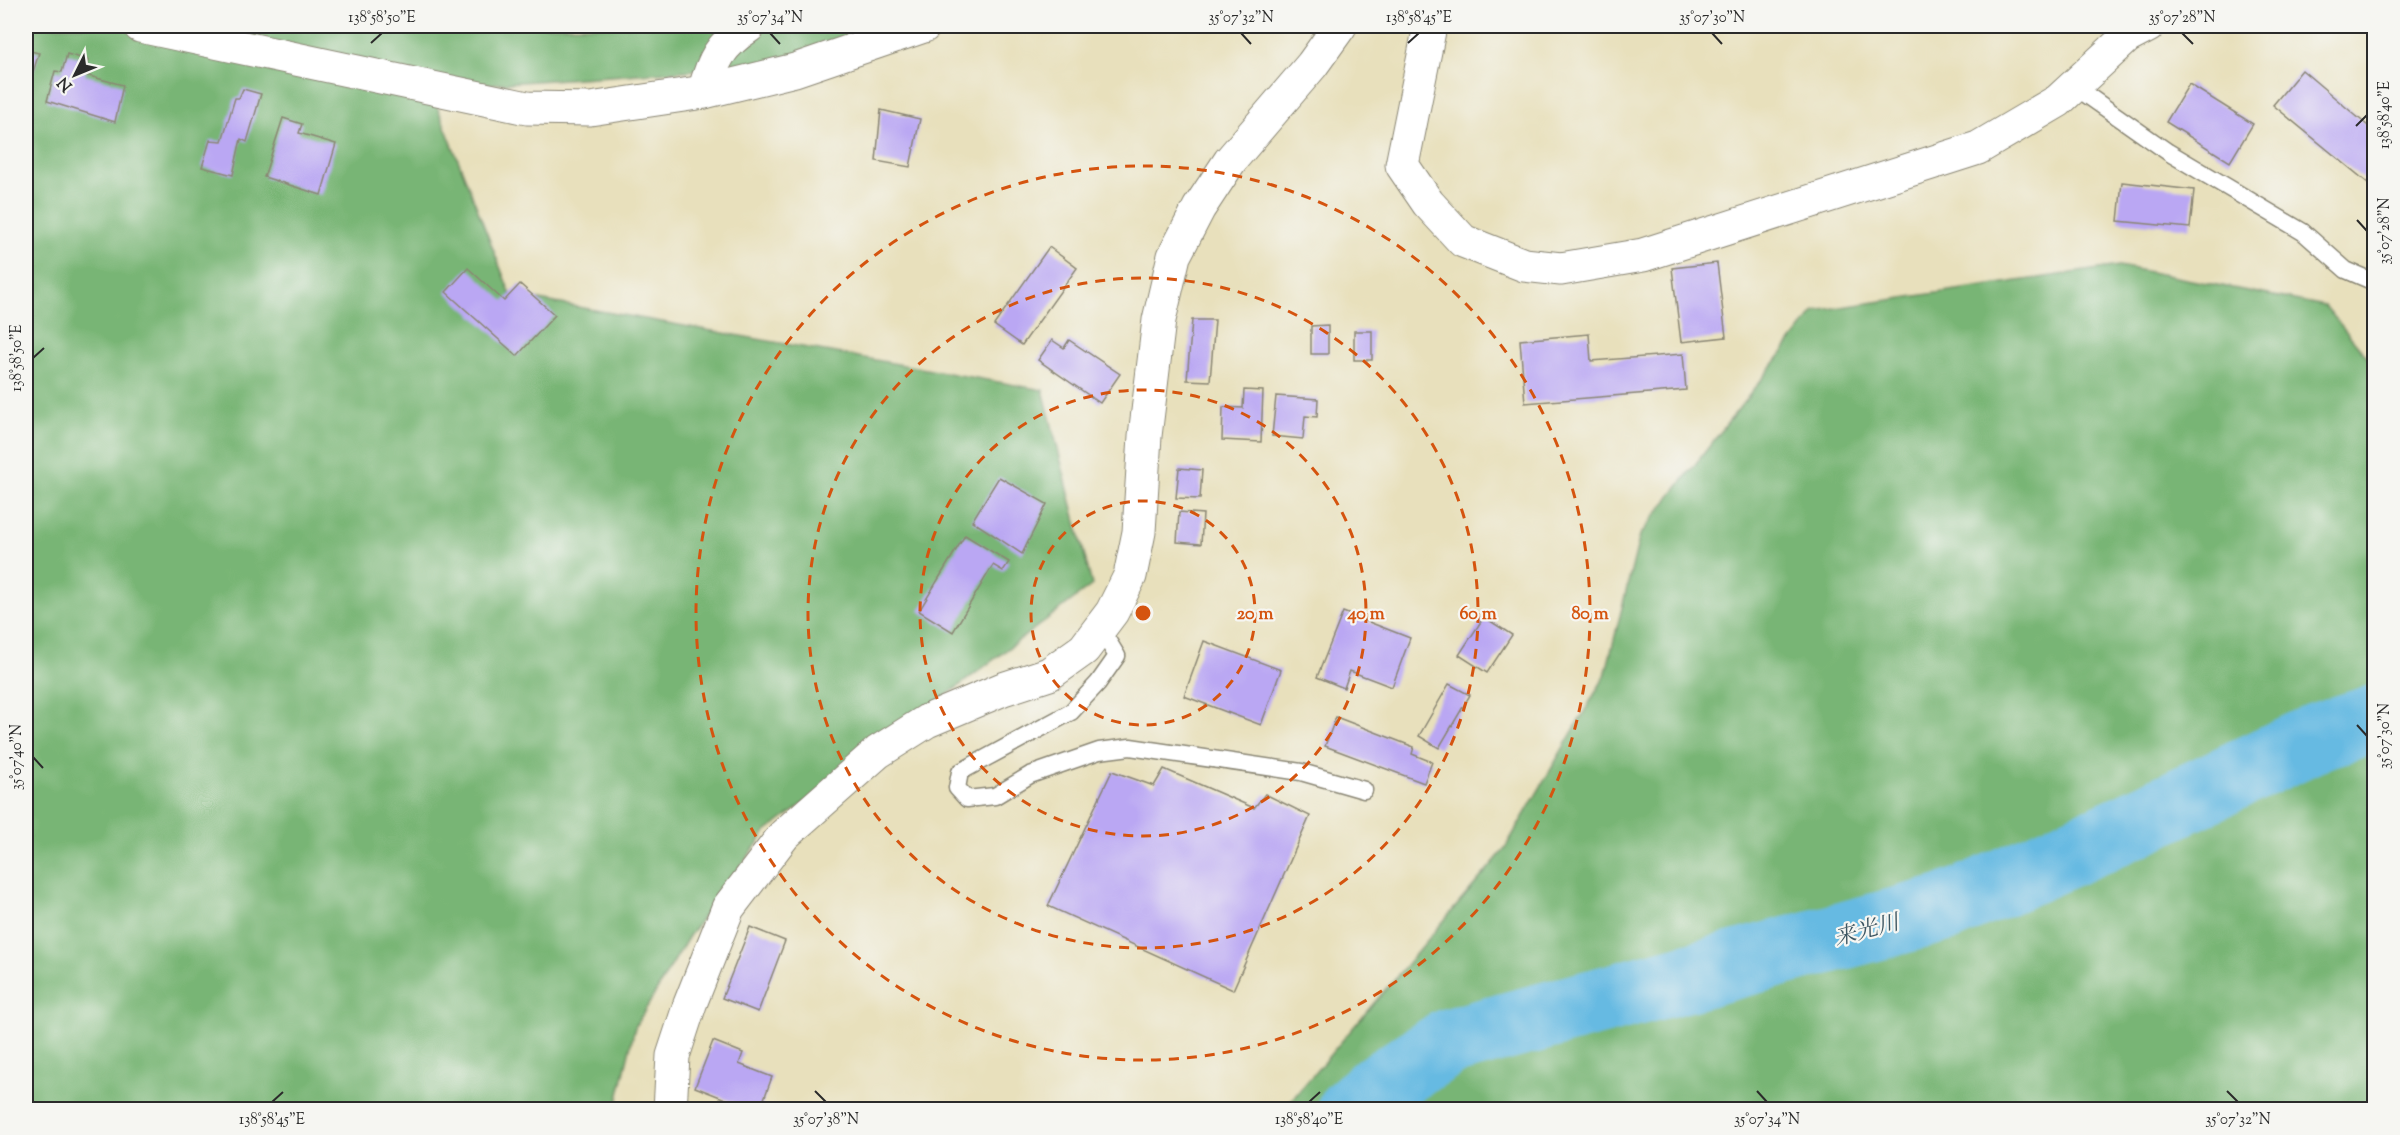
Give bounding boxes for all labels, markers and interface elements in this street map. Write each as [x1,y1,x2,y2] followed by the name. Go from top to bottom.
[348,8,416,29] text: 138°58'50"E
[737,8,803,29] text: 35°07'34"N
[1208,8,1274,29] text: 35°07'32"N
[1386,8,1452,29] text: 138°58'45"E
[1679,8,1745,29] text: 35°07'30"N
[2149,8,2216,29] text: 35°07'28"N
[45,45,105,105] north arrow
[53,71,79,96] text: N
[2375,81,2396,149] text: 138°58'40"E
[2375,197,2396,264] text: 35°07'28"N
[7,324,28,392] text: 138°58'50"E
[1237,602,1273,628] text: 20 m
[1346,602,1385,628] text: 40 m
[1459,602,1497,628] text: 60 m
[1571,602,1609,628] text: 80 m
[1133,603,1153,623] centre of rings
[2375,703,2396,769] text: 35°07'30"N
[7,724,28,790] text: 35°07'40"N
[1831,907,1905,956] water label: 来光川
[239,1110,305,1131] text: 138°58'45"E
[793,1110,859,1131] text: 35°07'38"N
[1275,1110,1343,1131] text: 138°58'40"E
[1734,1110,1800,1131] text: 35°07'34"N
[2205,1110,2271,1131] text: 35°07'32"N

